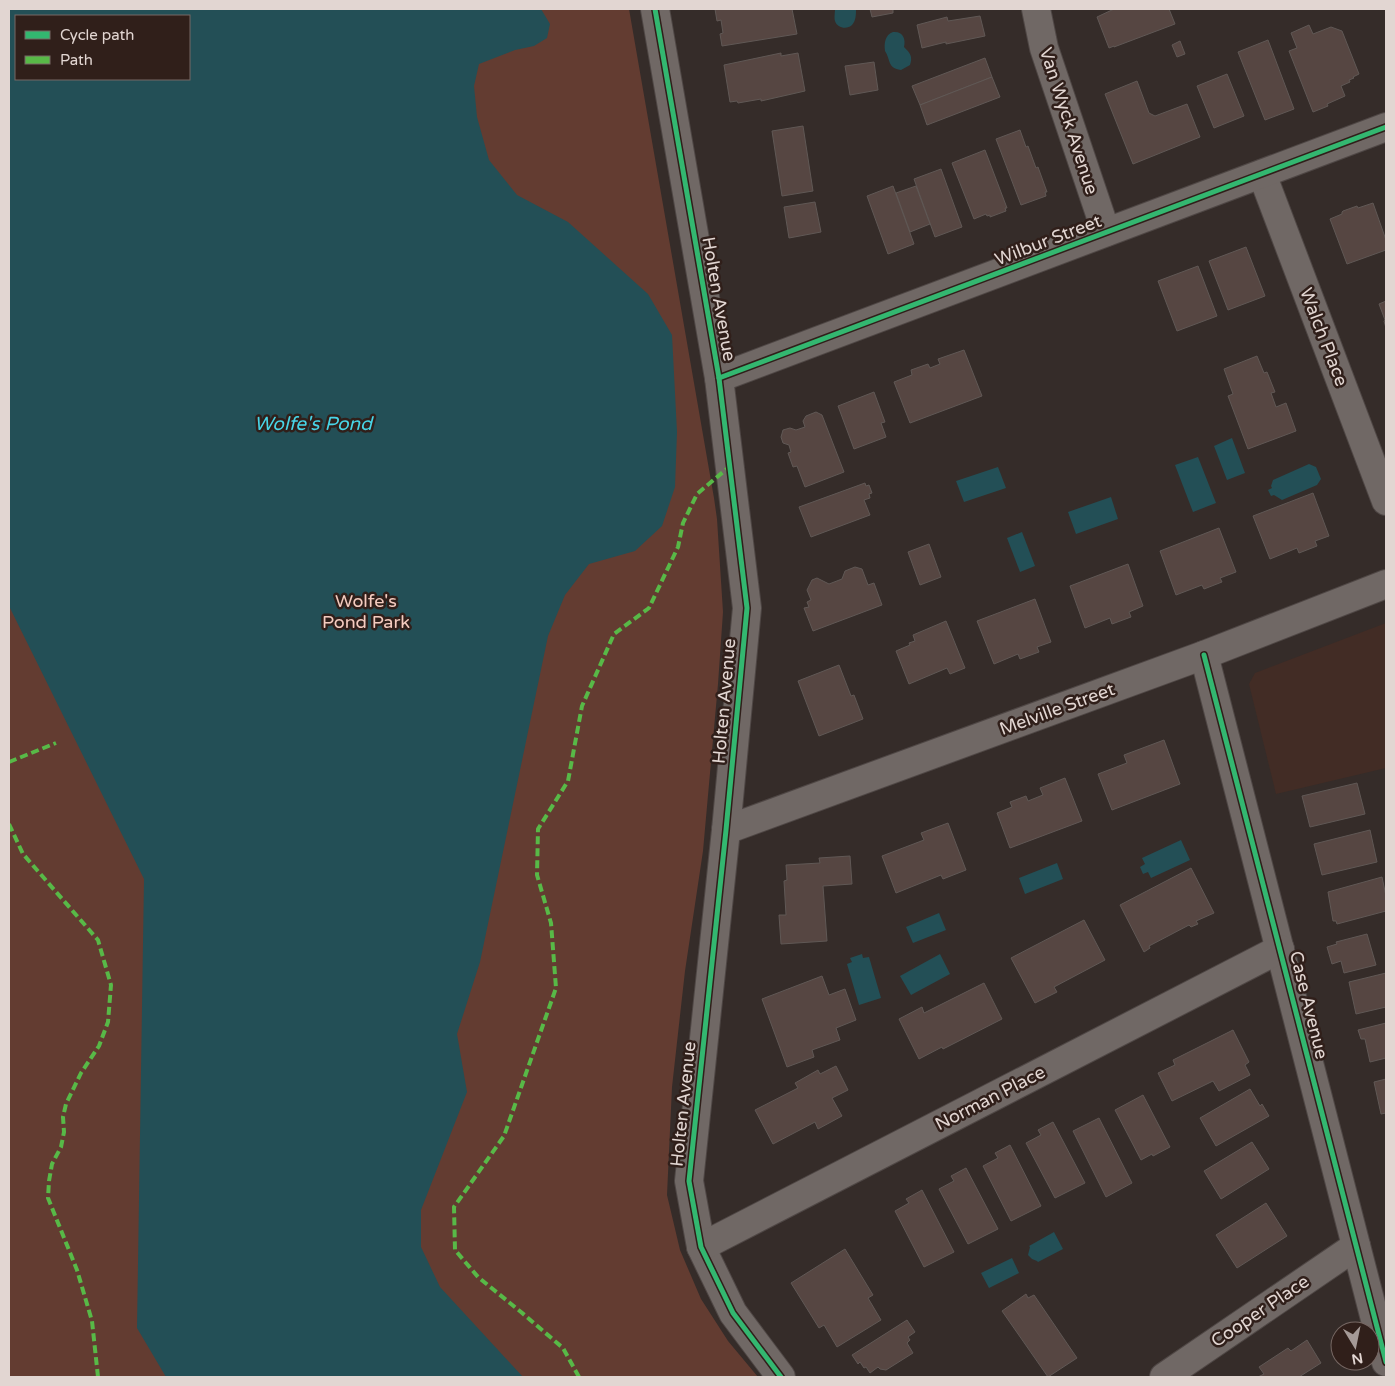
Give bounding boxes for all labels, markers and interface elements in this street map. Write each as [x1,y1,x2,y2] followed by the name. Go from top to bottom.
[15,15,190,80] legend
[60,26,134,44] text: Cycle path
[1035,45,1103,197] street label: Van Wyck Avenue
[60,51,93,69] text: Path
[992,210,1104,270] street label: Wilbur Street
[697,235,741,363] street label: Holten Avenue
[1295,285,1353,389] street label: Walch Place
[254,413,374,435] water label: Wolfe's Pond
[322,590,410,633] park label: Wolfe's Pond Park
[708,637,740,765] street label: Holten Avenue
[996,678,1118,740] street label: Melville Street
[1285,949,1333,1061] street label: Case Avenue
[665,1040,701,1168] street label: Holten Avenue
[931,1061,1049,1135] street label: Norman Place
[1207,1270,1313,1352] street label: Cooper Place
[1330,1321,1380,1371] north arrow
[1350,1349,1364,1368] text: N

